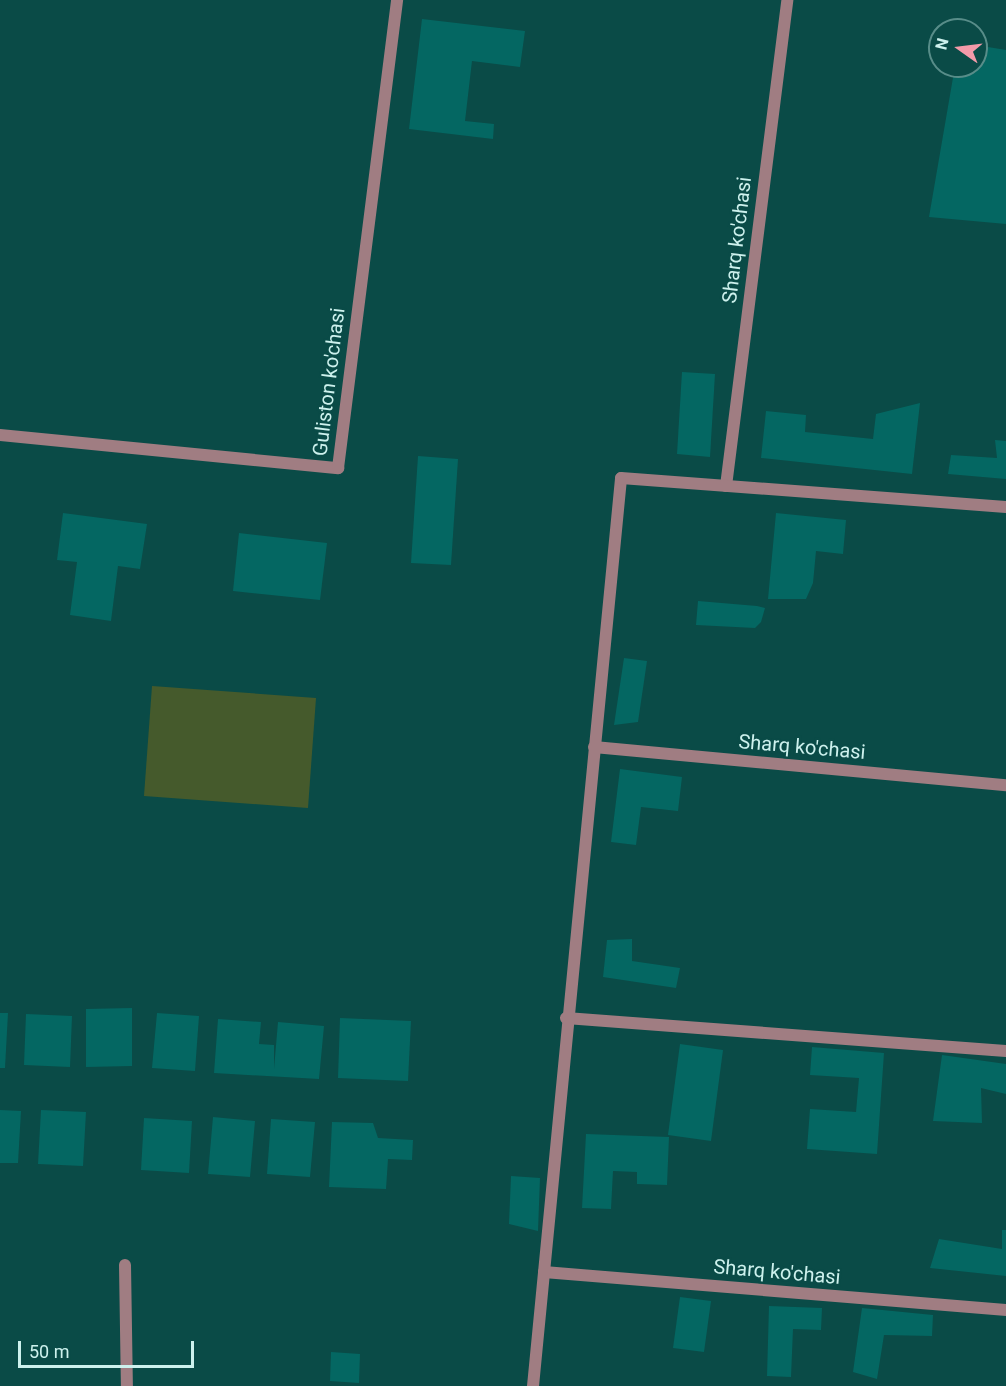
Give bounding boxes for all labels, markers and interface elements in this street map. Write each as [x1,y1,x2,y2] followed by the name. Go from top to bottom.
[928,18,988,78] north arrow
[931,36,953,52] text: N
[717,175,757,305] street label: Sharq ko'chasi
[308,307,350,457] street label: Guliston ko'chasi
[738,729,866,765] street label: Sharq ko'chasi
[713,1254,841,1290] street label: Sharq ko'chasi
[21,1329,196,1367] scale bar
[29,1341,69,1362] text: 50 m

